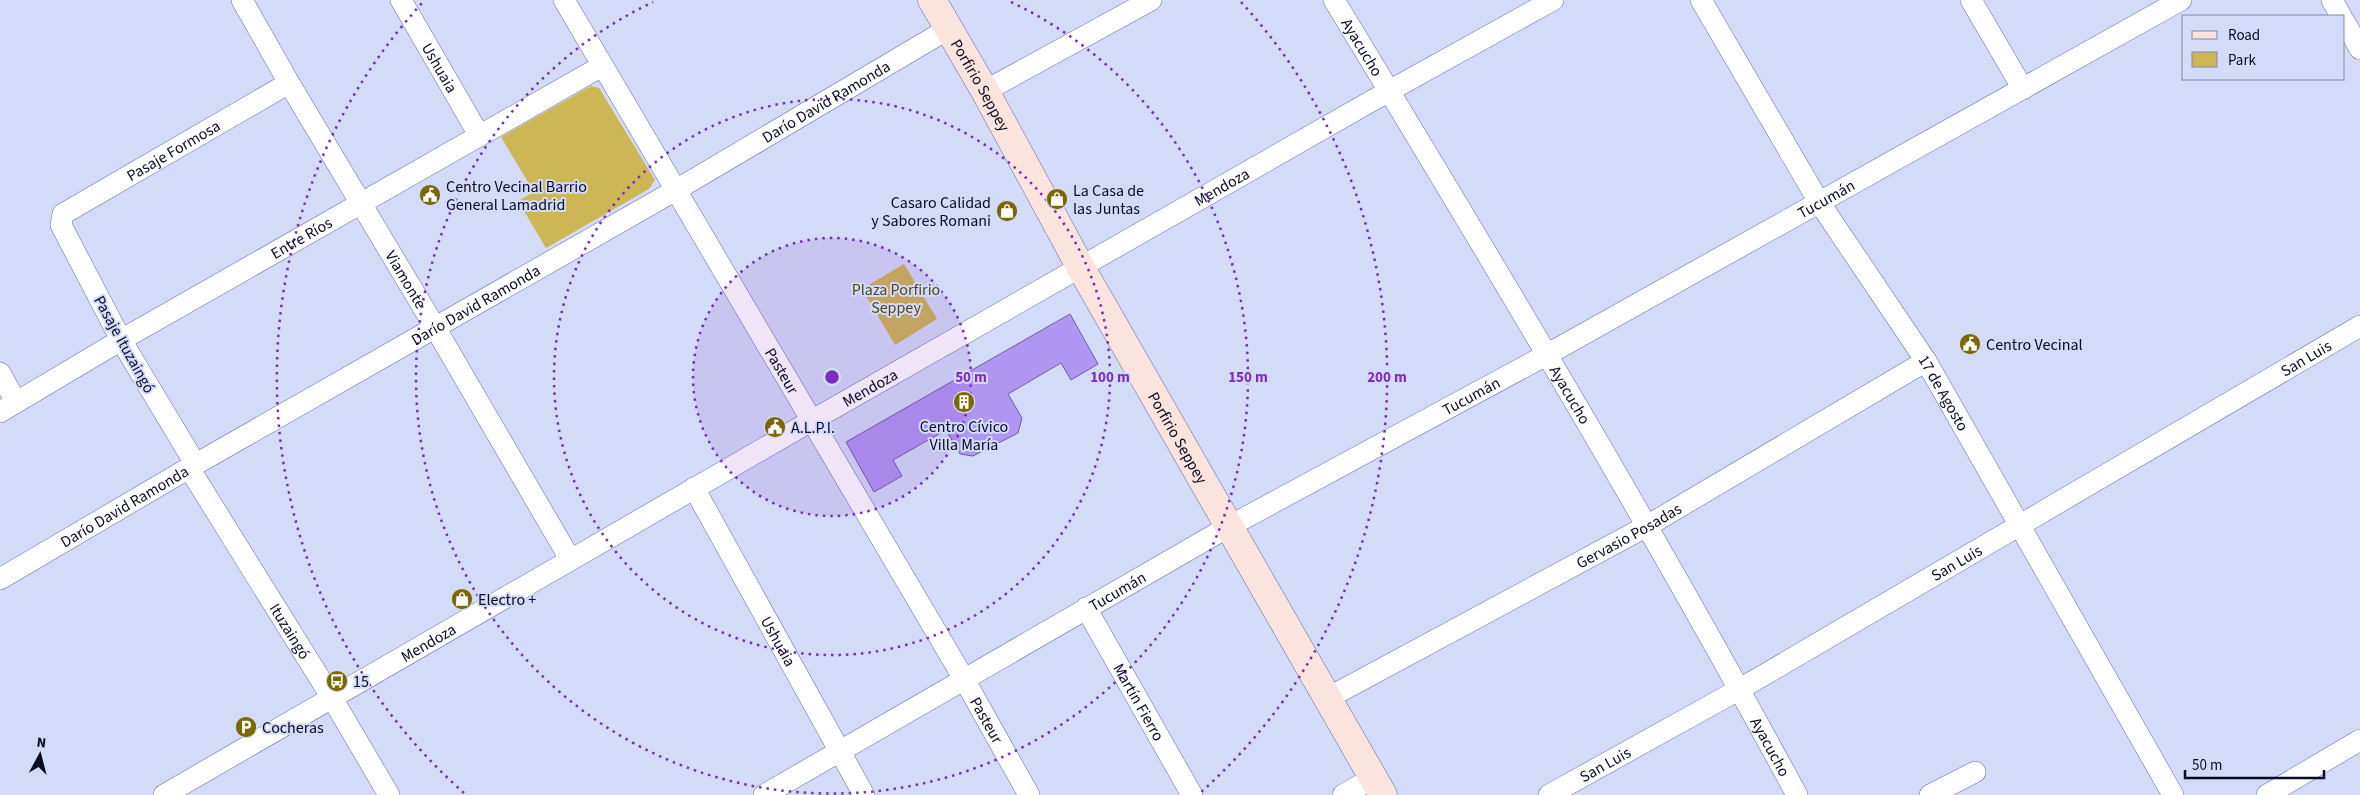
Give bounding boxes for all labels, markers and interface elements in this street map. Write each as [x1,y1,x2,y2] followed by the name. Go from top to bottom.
[1336,14,1388,81] street label: Ayacucho
[2182,15,2345,80] legend
[2228,25,2260,46] text: Road
[945,35,1015,136] street label: Porfirio Seppey
[416,39,462,97] street label: Ushuaia
[2228,50,2257,71] text: Park
[758,56,895,149] street label: Darío David Ramonda
[123,115,225,187] street label: Pasaje Formosa
[1190,163,1254,212] street label: Mendoza
[1794,175,1859,224] street label: Tucumán
[446,176,587,216] place label: Centro Vecinal Barrio General Lamadrid
[1073,180,1144,220] place label: La Casa de las Juntas
[418,183,442,207] public building icon: Centro Vecinal Barrio General Lamadrid
[1045,187,1069,211] shop icon: La Casa de las Juntas
[871,192,991,232] place label: Casaro Calidad y Sabores Romani
[995,199,1019,223] shop icon: Casaro Calidad y Sabores Romani
[267,212,337,265] street label: Entre Ríos
[380,247,431,313] street label: Viamonte
[407,260,545,351] street label: Darío David Ramonda
[852,279,940,319] park label: Plaza Porfirio Seppey
[88,292,160,397] street label: Pasaje Ituzaingó
[1958,332,1982,356] public building icon: Centro Vecinal
[1986,334,2083,356] place label: Centro Vecinal
[2277,335,2336,382] street label: San Luis
[759,344,804,399] street label: Pasteur
[1913,351,1974,435] street label: 17 de Agosto
[1544,362,1595,428] street label: Ayacucho
[839,364,902,413] street label: Mendoza
[955,367,987,388] text: 50 m
[1090,367,1130,388] text: 100 m
[1228,367,1268,388] text: 150 m
[1367,367,1407,388] text: 200 m
[823,368,841,386] centre of rings
[1439,372,1504,421] street label: Tucumán
[1142,388,1213,488] street label: Porfirio Seppey
[952,390,976,414] building icon: Centro Cívico Villa María
[763,415,787,439] public building icon: A.L.P.I.
[920,416,1008,456] place label: Centro Cívico Villa María
[791,417,835,439] place label: A.L.P.I.
[56,461,193,553] street label: Darío David Ramonda
[1572,498,1686,574] street label: Gervasio Posadas
[1927,540,1987,587] street label: San Luis
[1085,567,1150,617] street label: Tucumán
[450,587,474,611] shop icon: Electro +
[478,589,536,611] place label: Electro +
[264,599,315,664] street label: Ituzaingó
[755,612,801,671] street label: Ushuaia
[397,619,460,668] street label: Mendoza
[1108,660,1169,745] street label: Martín Fierro
[325,669,349,693] bus stop icon: 15
[353,671,369,693] place label: 15
[964,693,1008,748] street label: Pasteur
[1745,714,1795,781] street label: Ayacucho
[234,715,258,739] parking icon: Cocheras
[262,717,324,739] place label: Cocheras
[15,730,65,780] north arrow
[36,733,47,754] text: N
[1576,742,1635,788] street label: San Luis
[2185,748,2324,780] scale bar
[2192,755,2222,776] text: 50 m

